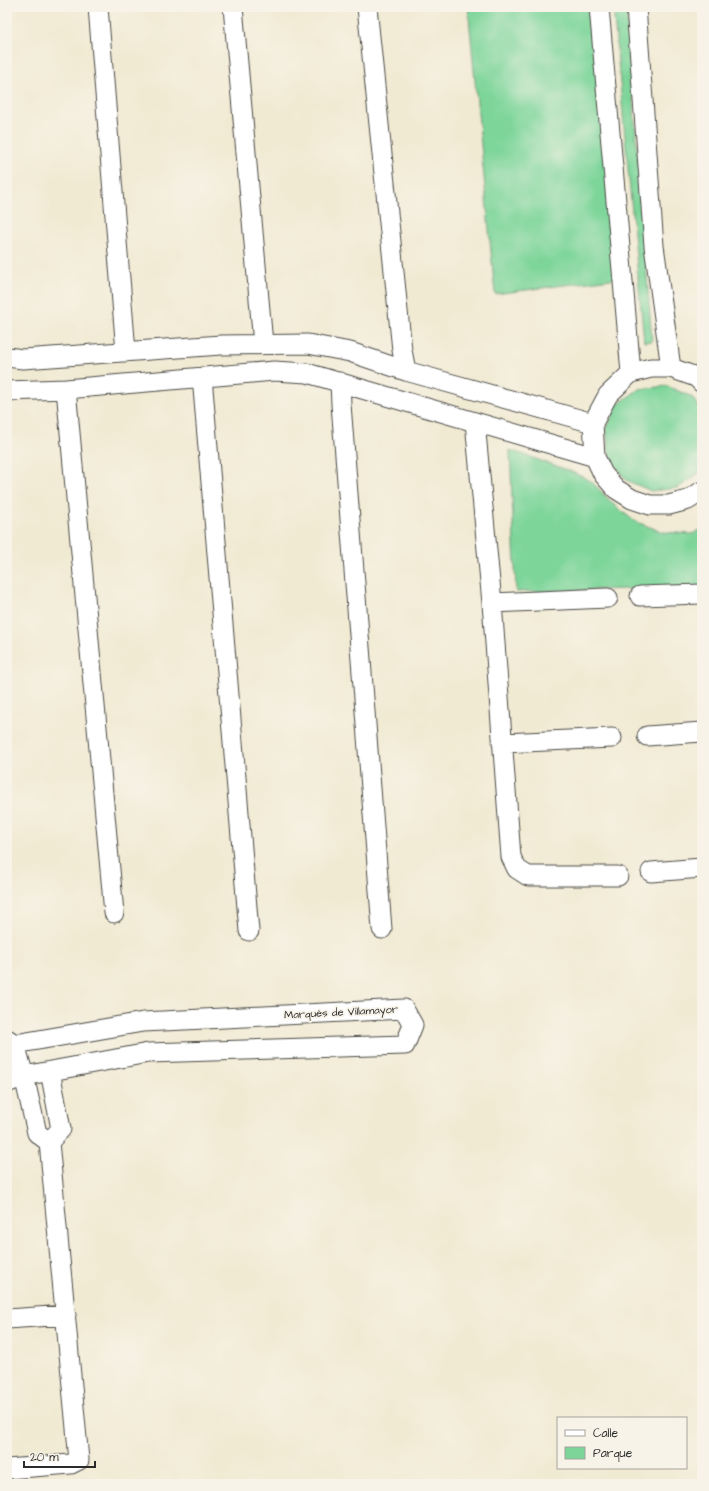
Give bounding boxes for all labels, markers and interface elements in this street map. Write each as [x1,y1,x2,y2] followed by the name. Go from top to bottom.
[284,1002,398,1023] street label: Marqués de Villamayor
[557,1417,687,1469] legend
[593,1425,618,1442] text: Calle
[24,1443,95,1469] scale bar
[593,1445,633,1462] text: Parque
[30,1449,59,1466] text: 20 m

